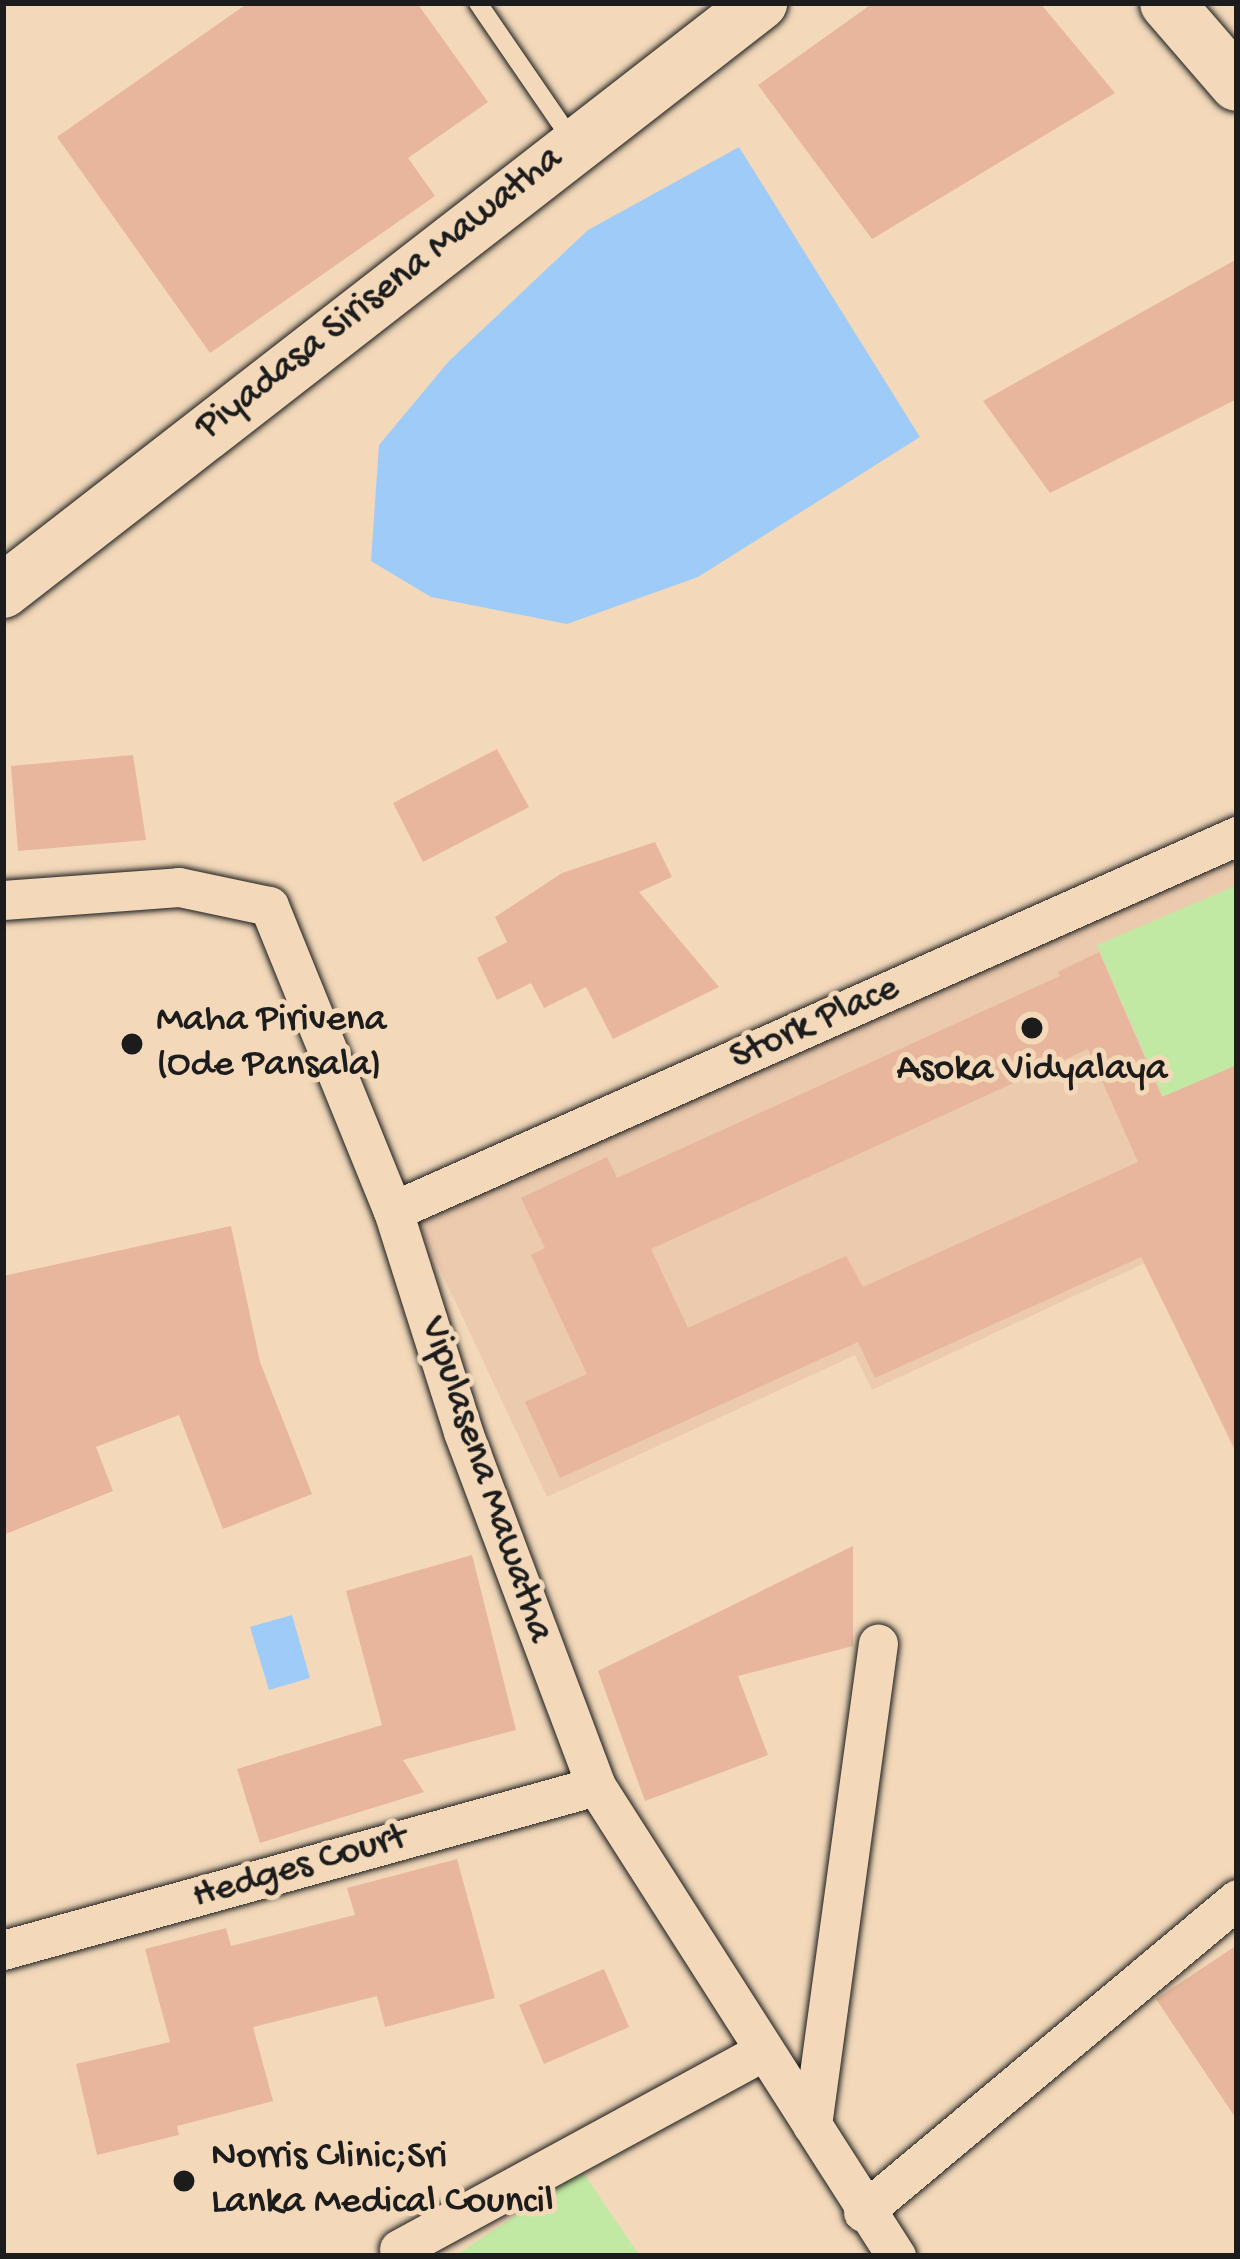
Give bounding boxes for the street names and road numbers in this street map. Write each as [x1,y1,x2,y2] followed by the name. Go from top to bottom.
[187,136,573,452] street label: Piyadasa Sirisena Mawatha
[723,966,907,1082] street label: Stork Place
[407,1311,563,1649] street label: Vipulasena Mawatha
[188,1815,412,1921] street label: Hedges Court

